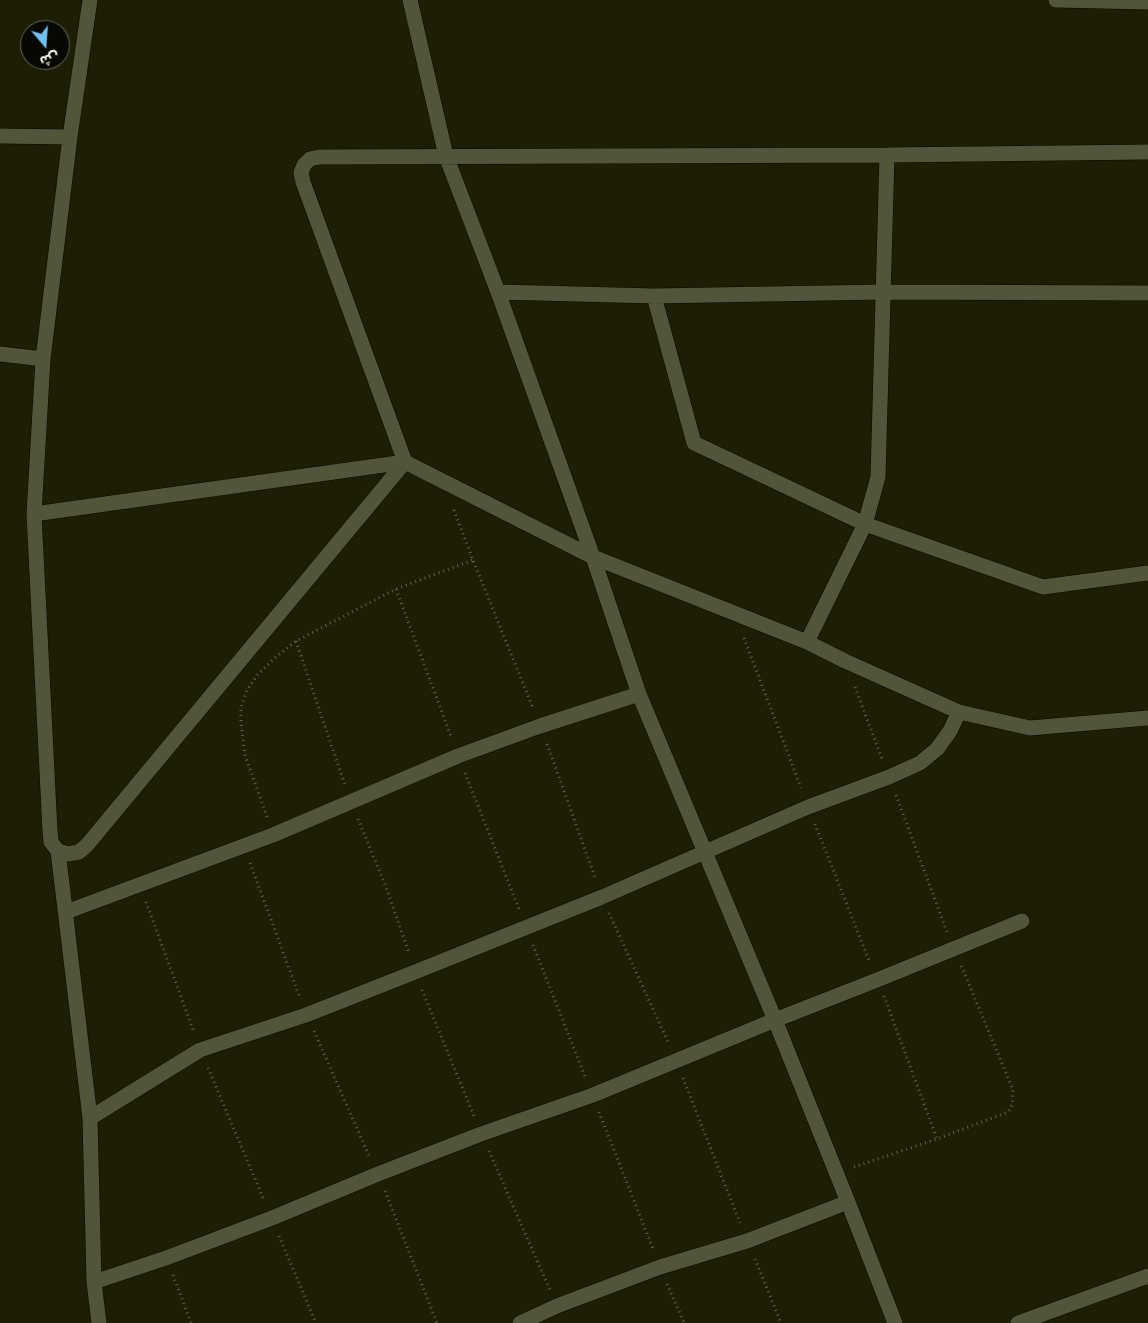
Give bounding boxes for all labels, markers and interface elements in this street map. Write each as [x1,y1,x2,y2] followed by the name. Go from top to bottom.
[20,20,70,70] north arrow
[38,48,61,70] text: ش

